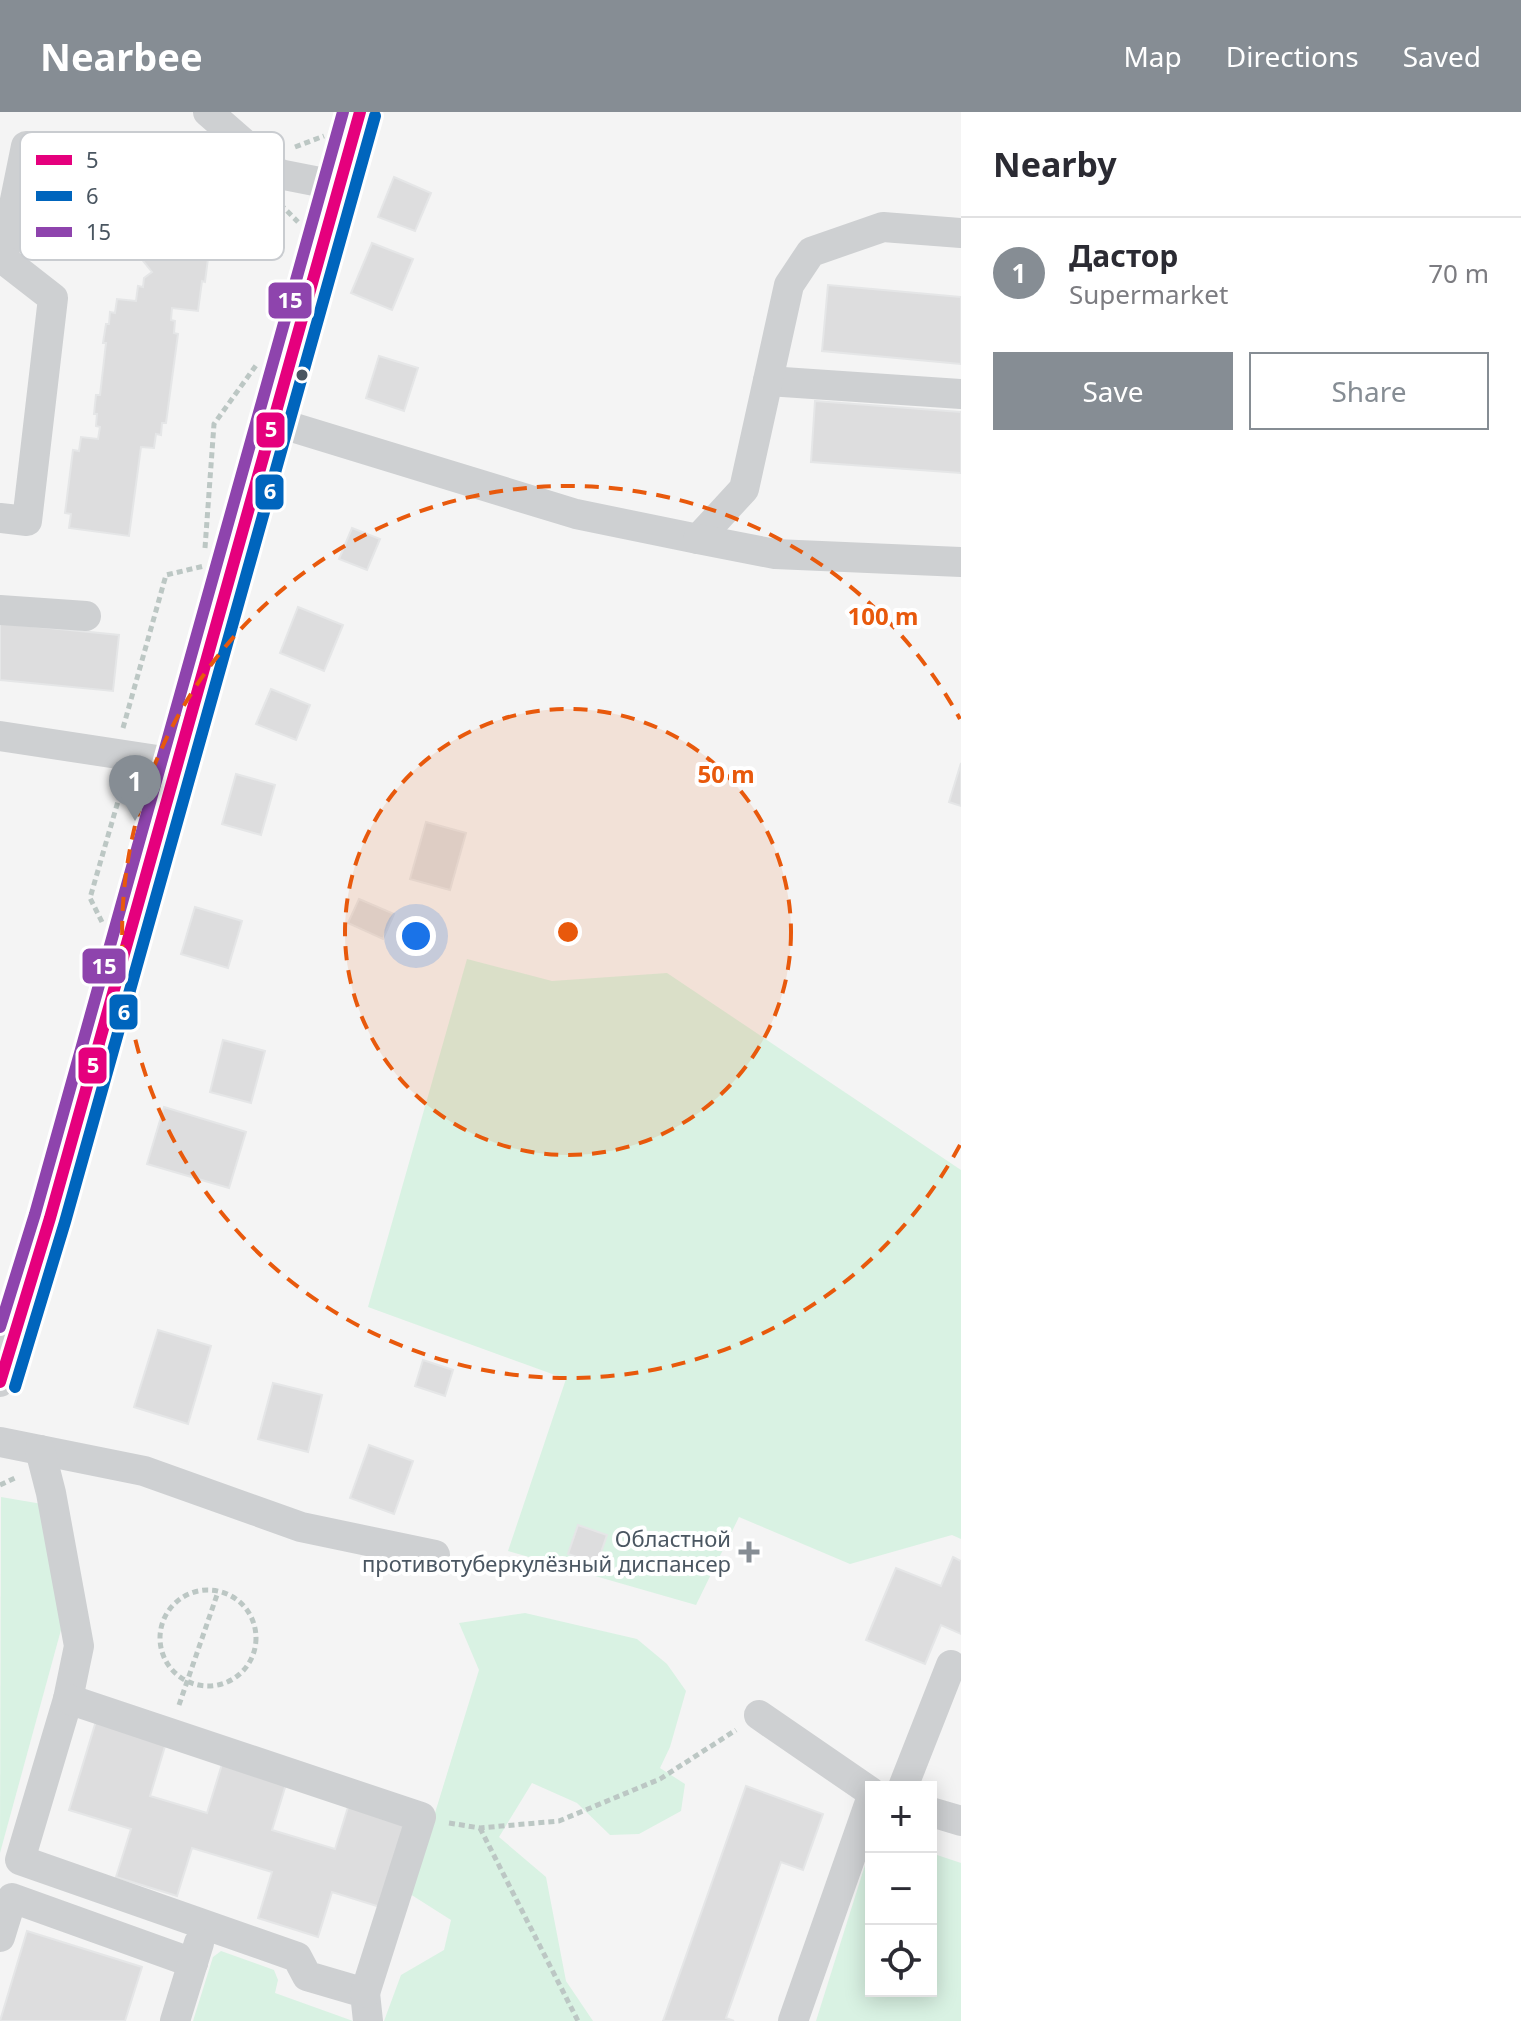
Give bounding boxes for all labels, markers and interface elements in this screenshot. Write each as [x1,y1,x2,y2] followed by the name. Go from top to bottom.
[40,30,203,82] text: Nearbee
[1123,37,1182,75] text: Map
[1226,37,1359,75] text: Directions
[1403,37,1481,75] text: Saved
[20,132,284,260] legend
[993,141,1117,187] text: Nearby
[86,144,99,174] text: 5
[86,180,99,210] text: 6
[86,216,111,246] text: 15
[1069,235,1178,276] text: Дастор
[1012,255,1026,291] text: 1
[1428,255,1489,291] text: 70 m
[1069,276,1228,312] text: Supermarket
[267,281,313,320] line badge: 15
[277,284,303,314] text: 15
[993,352,1233,430] button: Save
[1249,352,1489,430] button: Share
[294,367,310,383] unlabelled marker
[255,411,286,449] line badge: 5
[265,413,277,443] text: 5
[254,473,285,511] line badge: 6
[264,475,276,505] text: 6
[848,599,918,632] text: 100 m
[109,755,161,821] pin: 1
[697,757,755,790] text: 50 m
[396,916,436,956] your location
[554,918,582,946] centre of rings
[81,947,127,985] line badge: 15
[91,950,117,980] text: 15
[108,993,139,1031] line badge: 6
[118,996,130,1026] text: 6
[77,1046,108,1085] line badge: 5
[87,1049,99,1079] text: 5
[362,1523,731,1578] place label: Областной противотуберкулёзный диспансер
[738,1541,760,1563] marker: Областной противотуберкулёзный диспансер
[865,1781,937,1997] map controls
[865,1781,937,1853] button: +
[865,1853,937,1925] button: −
[865,1925,937,1997] button: locate

